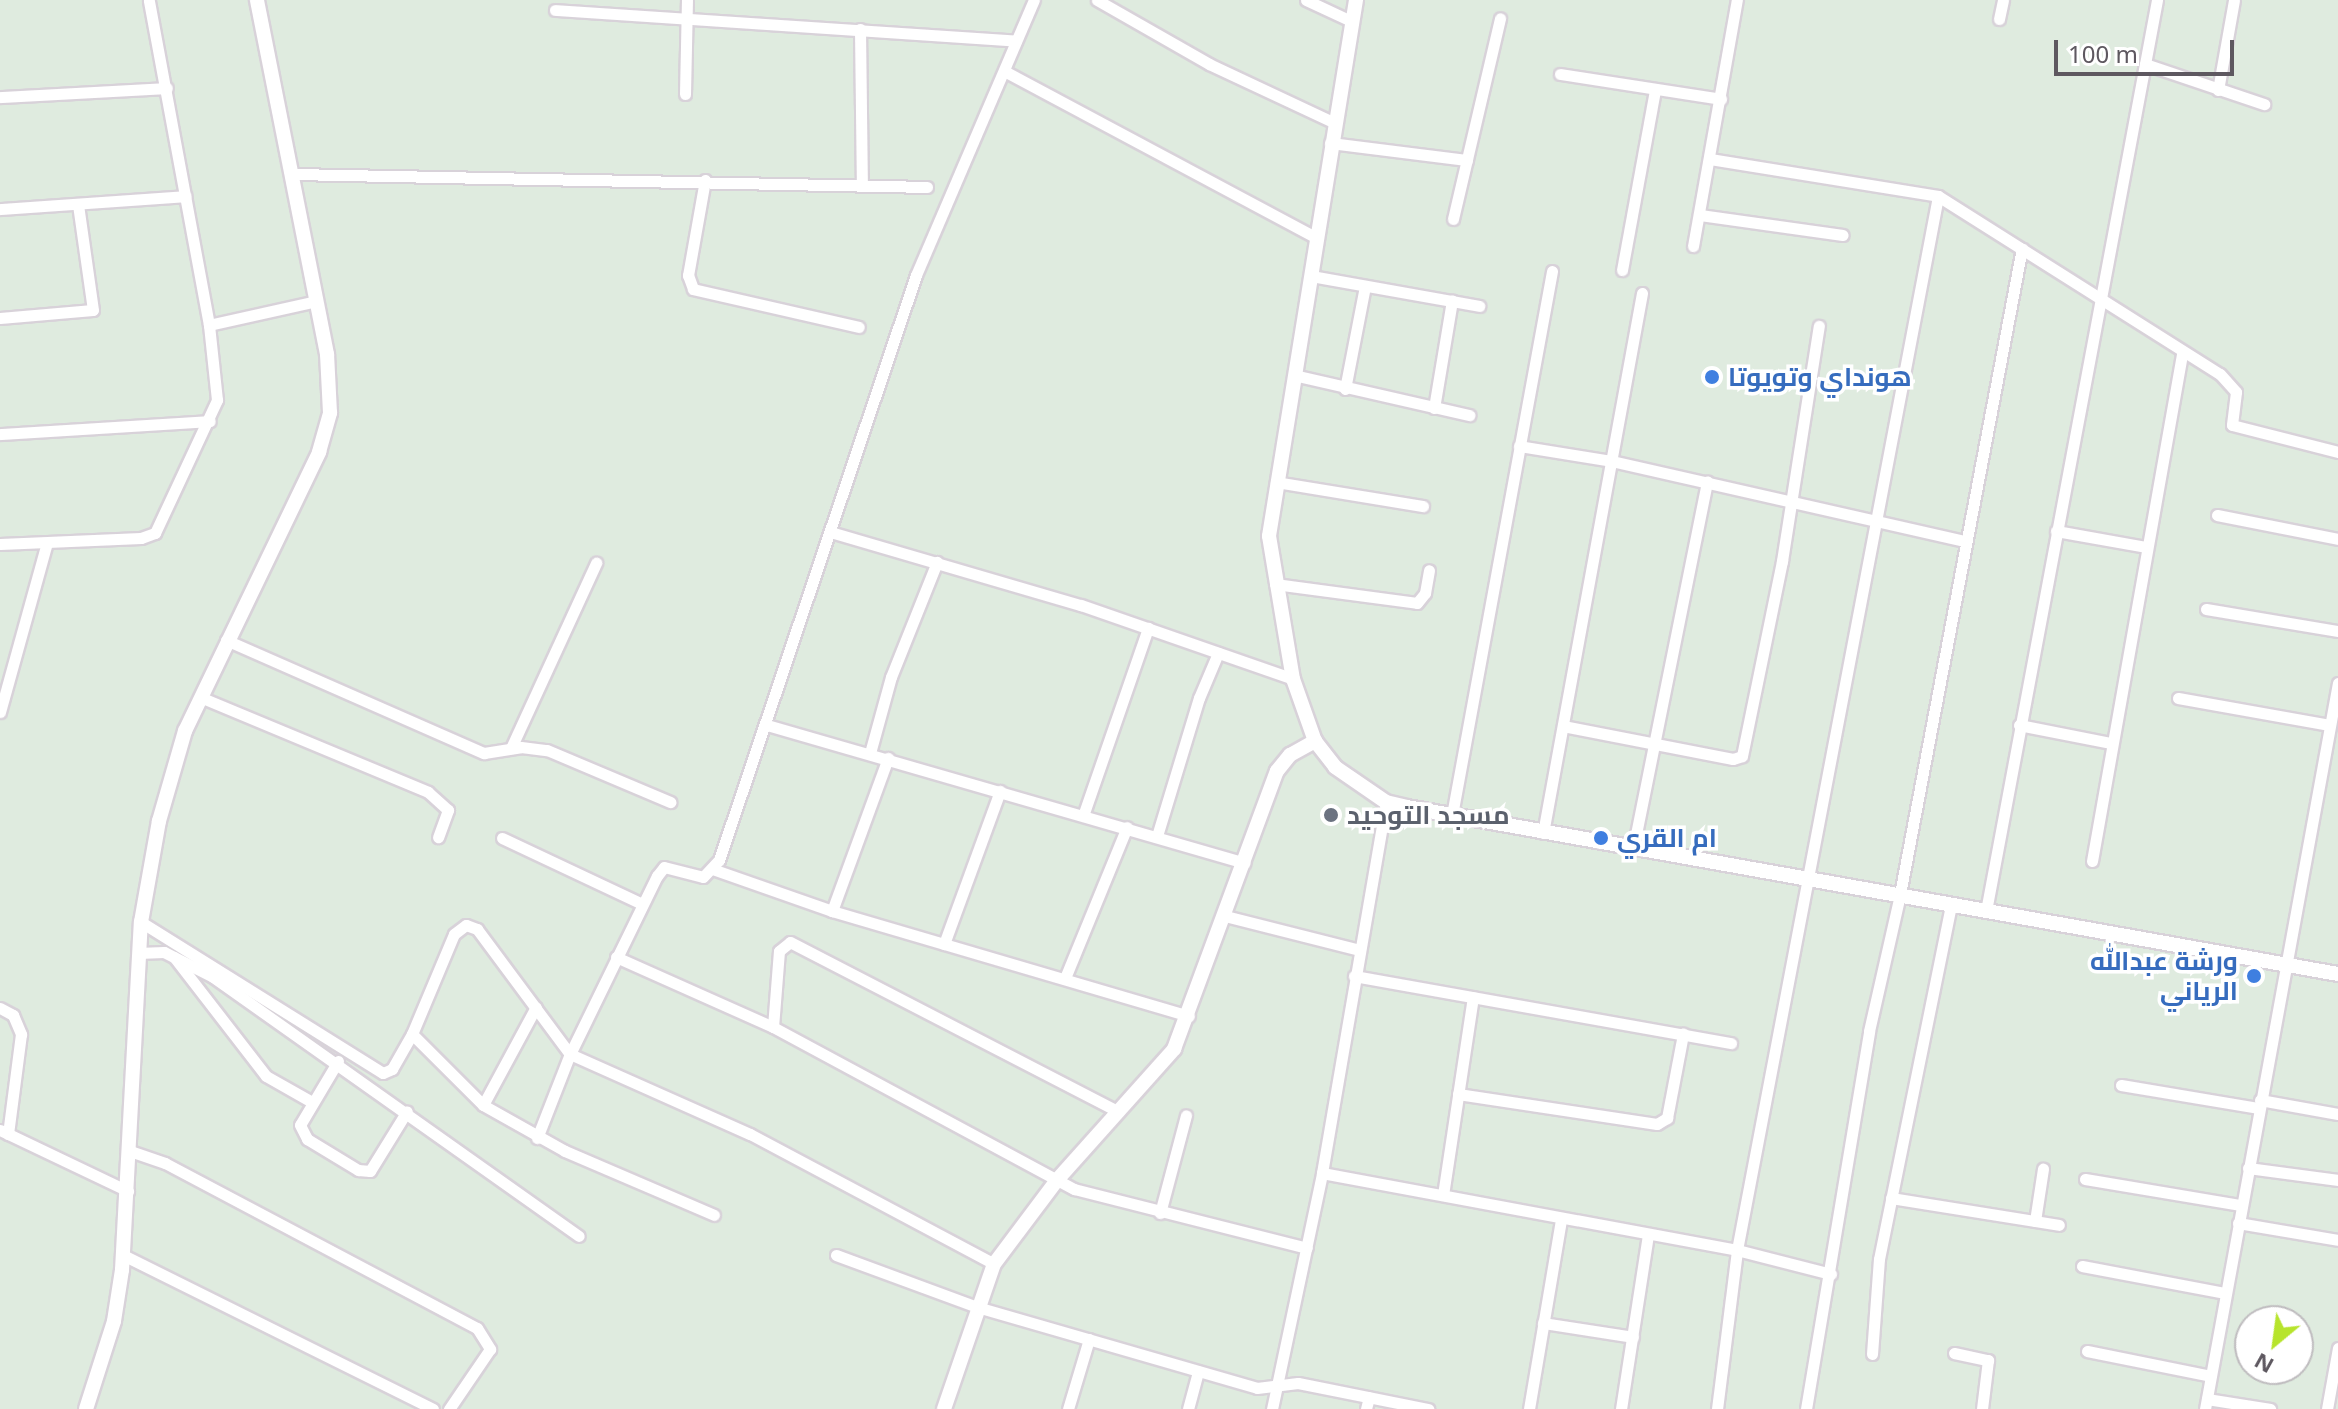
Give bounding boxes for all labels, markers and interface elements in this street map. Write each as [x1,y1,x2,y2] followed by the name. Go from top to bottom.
[2058,24,2238,74] scale bar
[2068,37,2138,70] text: 100 m
[1728,361,1912,393] place label: هونداي وتويوتا
[1703,368,1721,386] marker: هونداي وتويوتا
[1347,799,1510,831] place label: مسجد التوحيد
[1322,806,1340,824] marker: مسجد التوحيد
[1617,822,1717,854] place label: ام القري
[1592,829,1610,847] marker: ام القري
[2090,945,2238,1006] place label: ورشة عبدالله الرياني
[2245,967,2263,985] marker: ورشة عبدالله الرياني
[2234,1305,2314,1385] north arrow
[2248,1347,2278,1382] text: N

